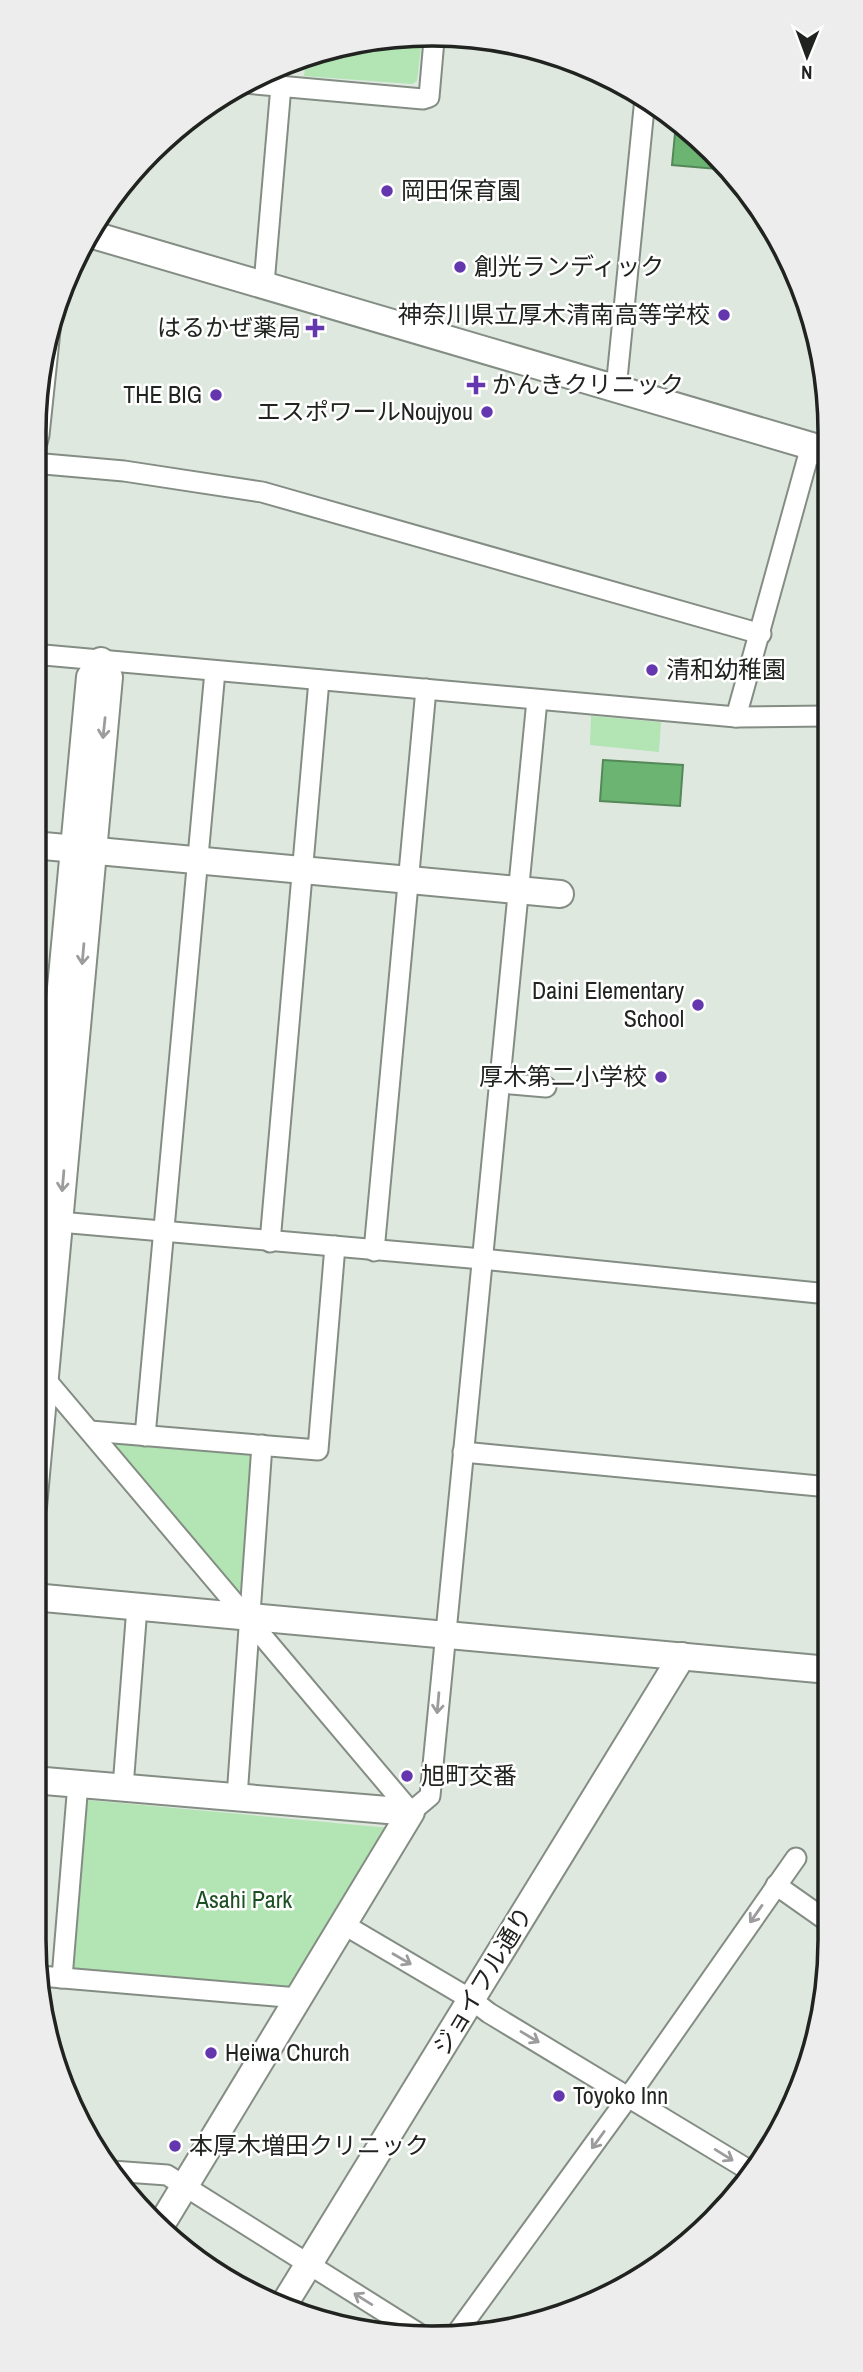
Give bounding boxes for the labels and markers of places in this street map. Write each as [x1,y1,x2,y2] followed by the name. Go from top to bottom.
[401,174,521,206] place label: 岡田保育園
[379,183,395,199] marker: 岡田保育園
[474,250,664,282] place label: 創光ランディック
[452,259,468,275] marker: 創光ランディック
[398,298,710,330] place label: 神奈川県立厚木清南高等学校
[716,307,732,323] marker: 神奈川県立厚木清南高等学校
[157,311,301,343] place label: はるかぜ薬局
[307,320,323,336] marker: はるかぜ薬局
[492,368,684,400] place label: かんきクリニック
[466,375,486,395] marker: かんきクリニック
[123,378,202,410] place label: THE BIG
[208,387,224,403] marker: THE BIG
[257,395,473,427] place label: エスポワールNoujyou
[479,404,495,420] marker: エスポワールNoujyou
[666,653,786,685] place label: 清和幼稚園
[644,662,660,678] marker: 清和幼稚園
[532,974,684,1034] place label: Daini Elementary School
[690,997,706,1013] marker: Daini Elementary School
[479,1060,647,1092] place label: 厚木第二小学校
[653,1069,669,1085] marker: 厚木第二小学校
[421,1759,517,1791] place label: 旭町交番
[399,1768,415,1784] marker: 旭町交番
[225,2036,350,2068] place label: Heiwa Church
[203,2045,219,2061] marker: Heiwa Church
[573,2079,668,2111] place label: Toyoko Inn
[551,2088,567,2104] marker: Toyoko Inn
[189,2129,429,2161] place label: 本厚木増田クリニック
[167,2138,183,2154] marker: 本厚木増田クリニック

